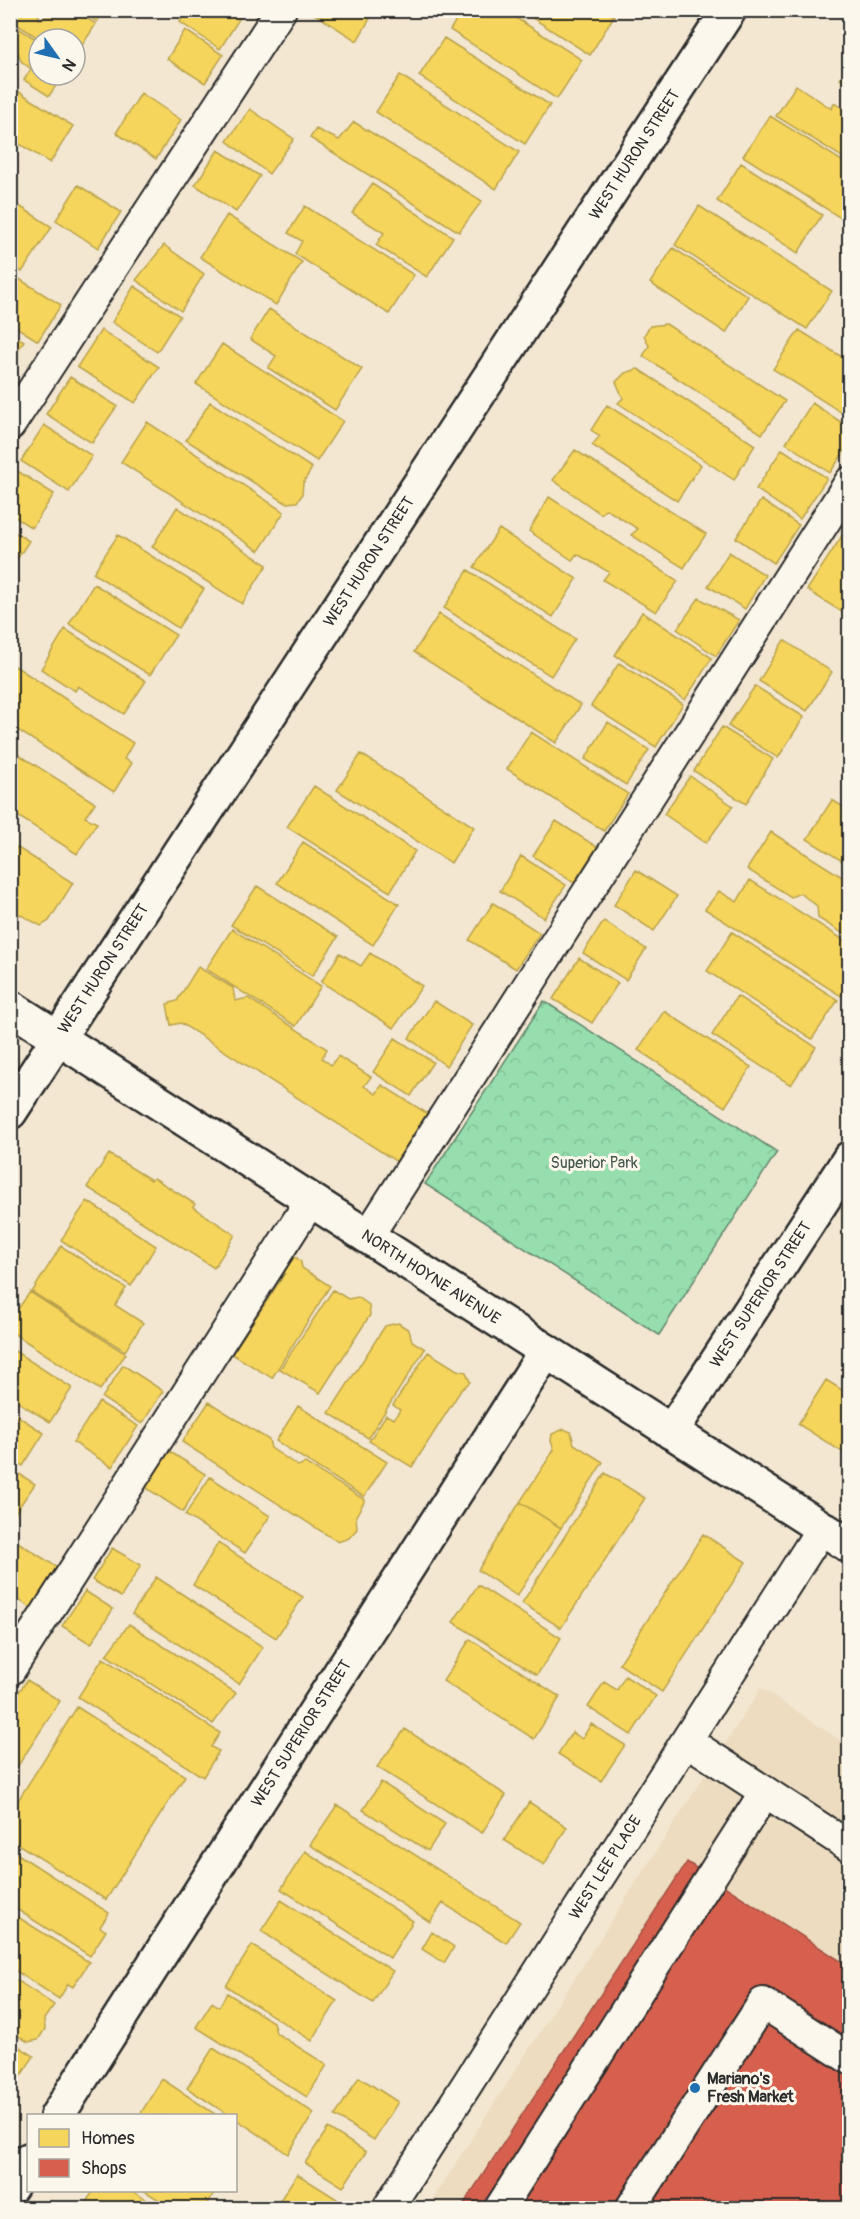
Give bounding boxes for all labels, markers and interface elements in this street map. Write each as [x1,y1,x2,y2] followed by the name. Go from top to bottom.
[27,27,87,87] north arrow
[57,55,80,75] text: N
[585,86,684,224] street label: WEST HURON STREET
[319,493,419,631] street label: WEST HURON STREET
[54,900,153,1038] street label: WEST HURON STREET
[550,1153,638,1173] park label: Superior Park
[706,1218,816,1372] street label: WEST SUPERIOR STREET
[358,1225,504,1329] street label: NORTH HOYNE AVENUE
[247,1656,356,1811] street label: WEST SUPERIOR STREET
[565,1812,646,1923] street label: WEST LEE PLACE
[707,2069,794,2107] place label: Mariano's Fresh Market
[688,2081,702,2095] marker: Mariano's Fresh Market
[27,2114,237,2192] legend
[81,2127,134,2150] text: Homes
[81,2157,126,2180] text: Shops

